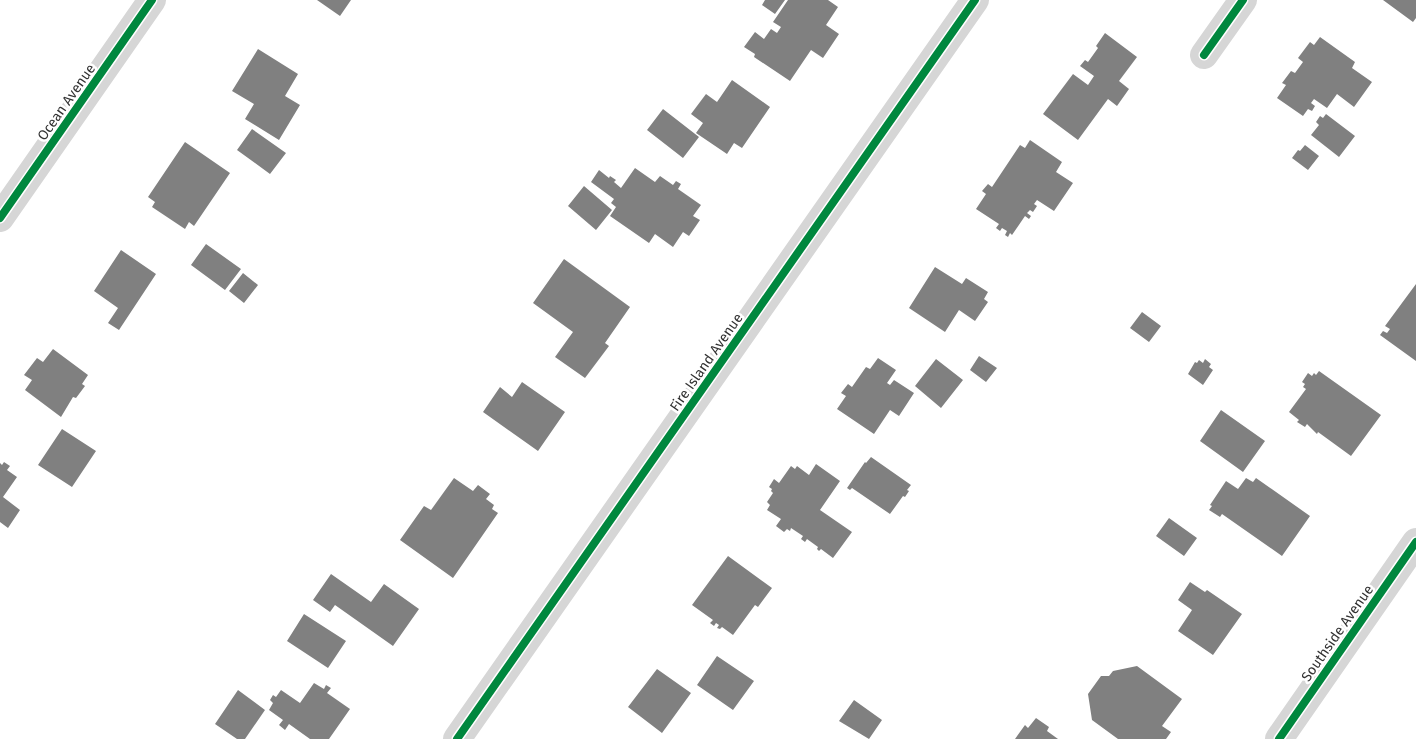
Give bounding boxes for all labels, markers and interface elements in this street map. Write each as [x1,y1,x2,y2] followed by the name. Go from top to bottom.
[34,61,99,144] street label: Ocean Avenue
[666,310,747,415] street label: Fire Island Avenue
[1298,582,1377,685] street label: Southside Avenue

